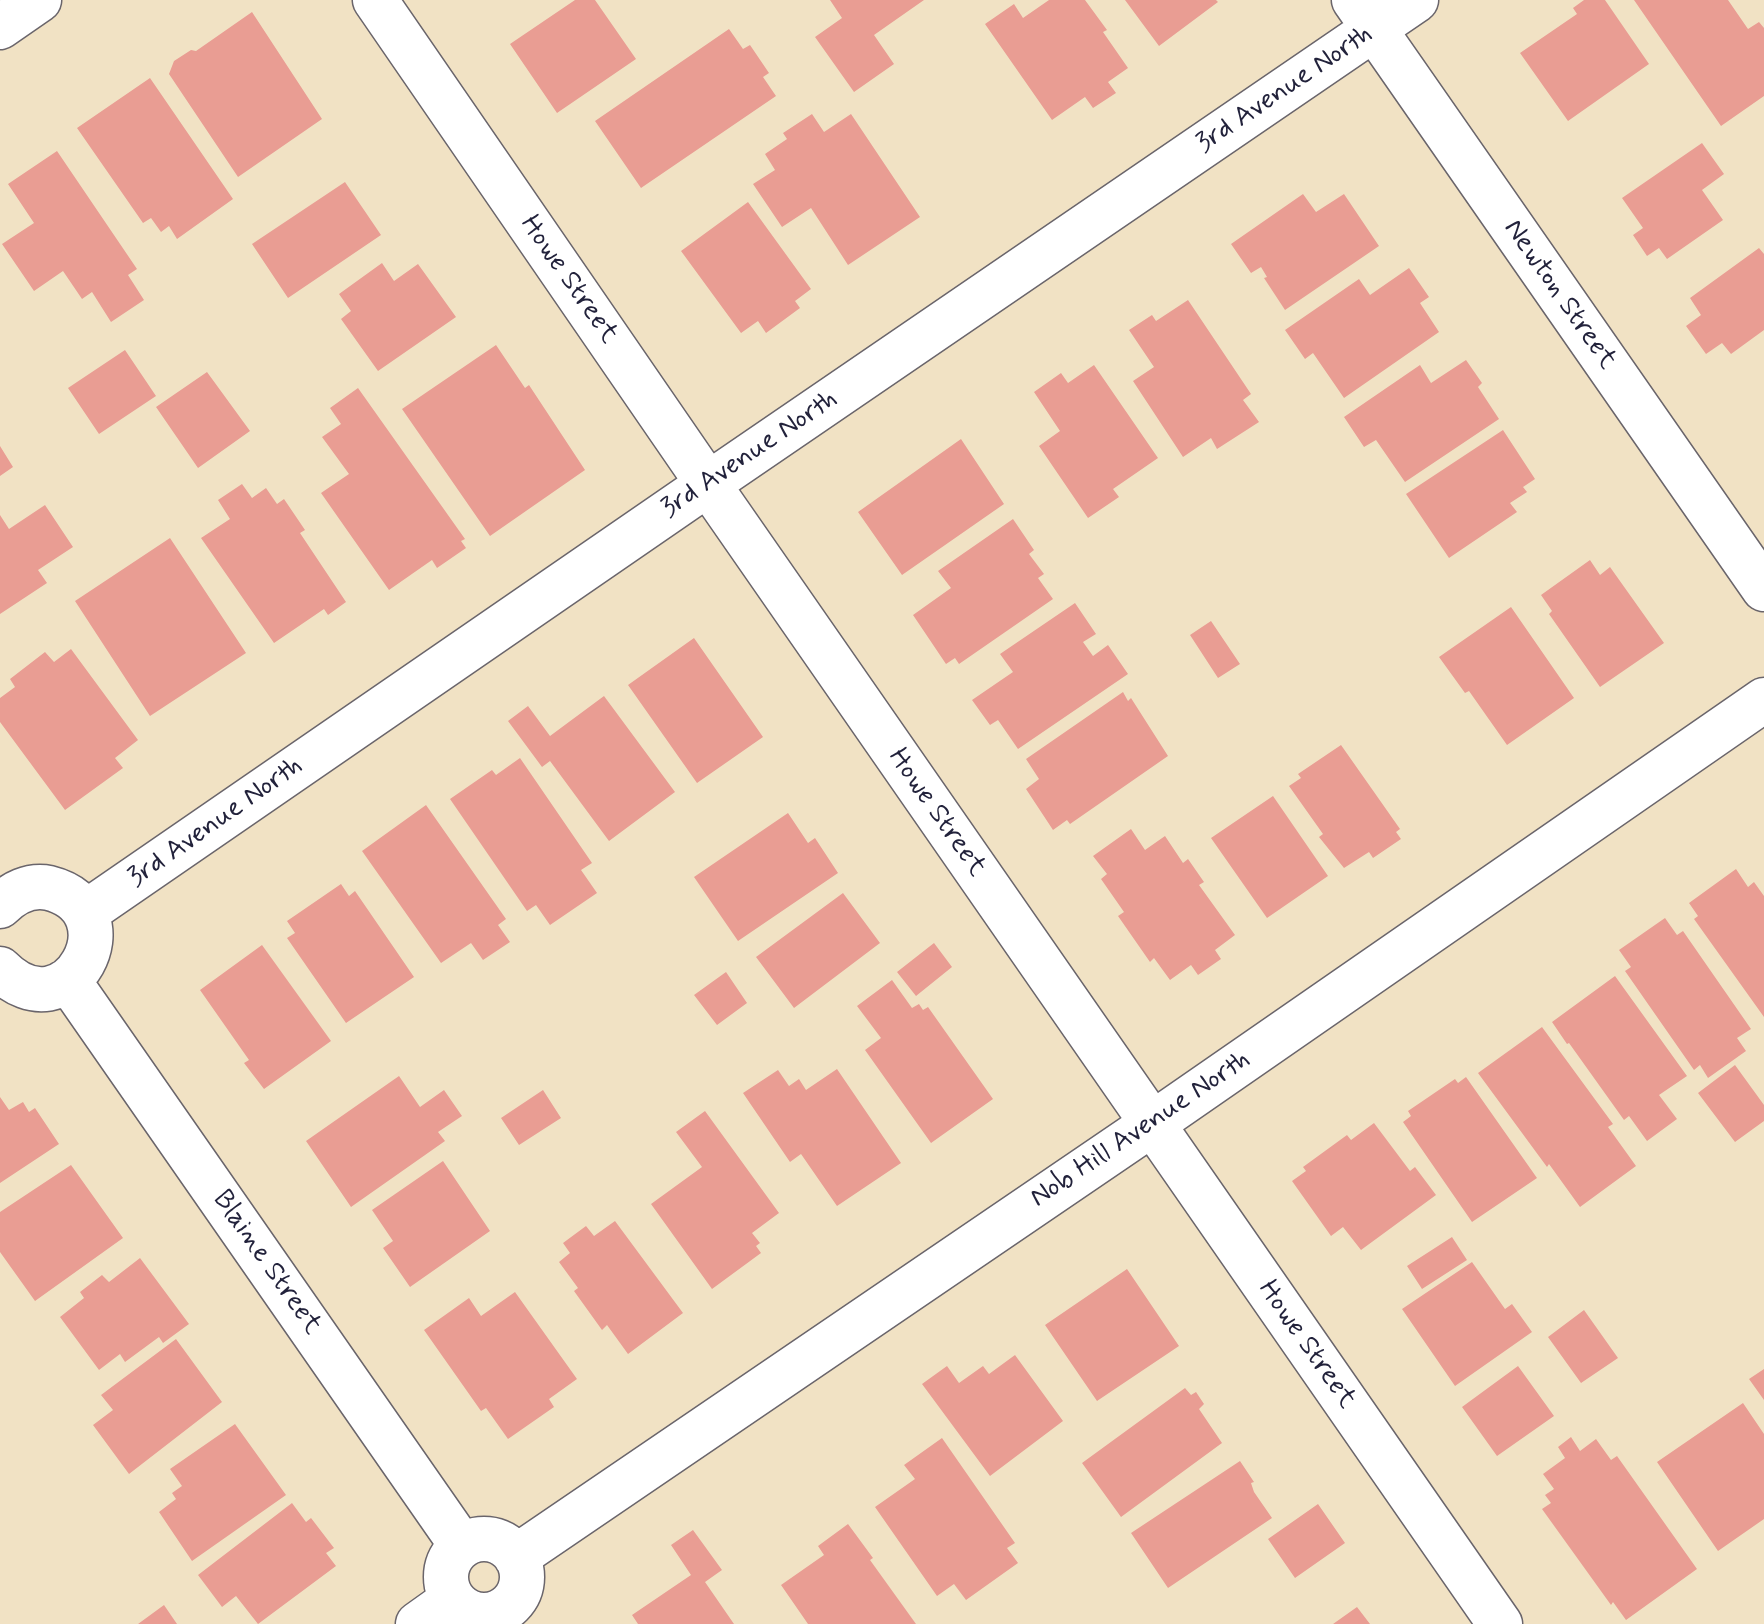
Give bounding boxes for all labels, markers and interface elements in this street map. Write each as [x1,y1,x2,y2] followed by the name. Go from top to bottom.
[1190,19,1380,161] street label: 3rd Avenue North
[512,209,624,351] street label: Howe Street
[1495,214,1623,376] street label: Newton Street
[655,384,845,526] street label: 3rd Avenue North
[880,742,992,884] street label: Howe Street
[122,750,310,896] street label: 3rd Avenue North
[1025,1044,1257,1216] street label: Nob Hill Avenue North
[204,1184,328,1342] street label: Blaine Street
[1250,1274,1362,1416] street label: Howe Street

